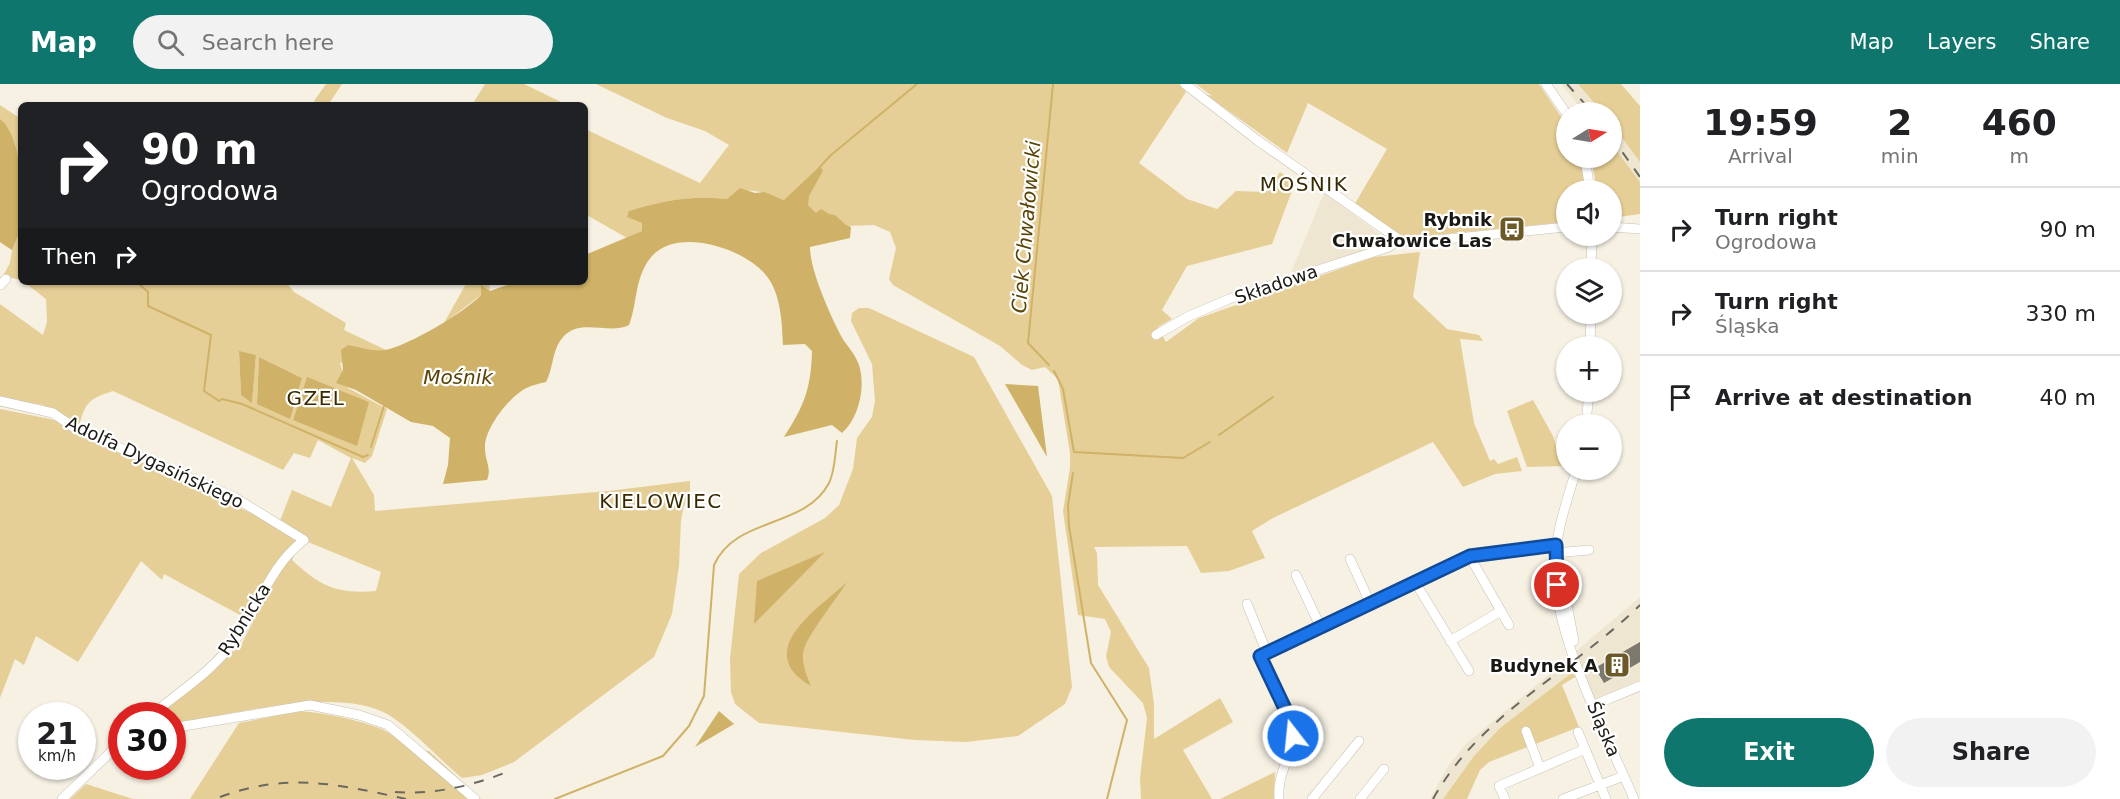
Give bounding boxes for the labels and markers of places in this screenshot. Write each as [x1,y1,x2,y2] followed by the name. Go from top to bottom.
[1332,209,1493,251] place label: Rybnik Chwałowice Las
[1497,214,1527,244] bus stop icon: Rybnik Chwałowice Las
[1531,559,1582,610] pin
[1602,650,1632,680] building icon: Budynek A
[1490,655,1598,676] place label: Budynek A

